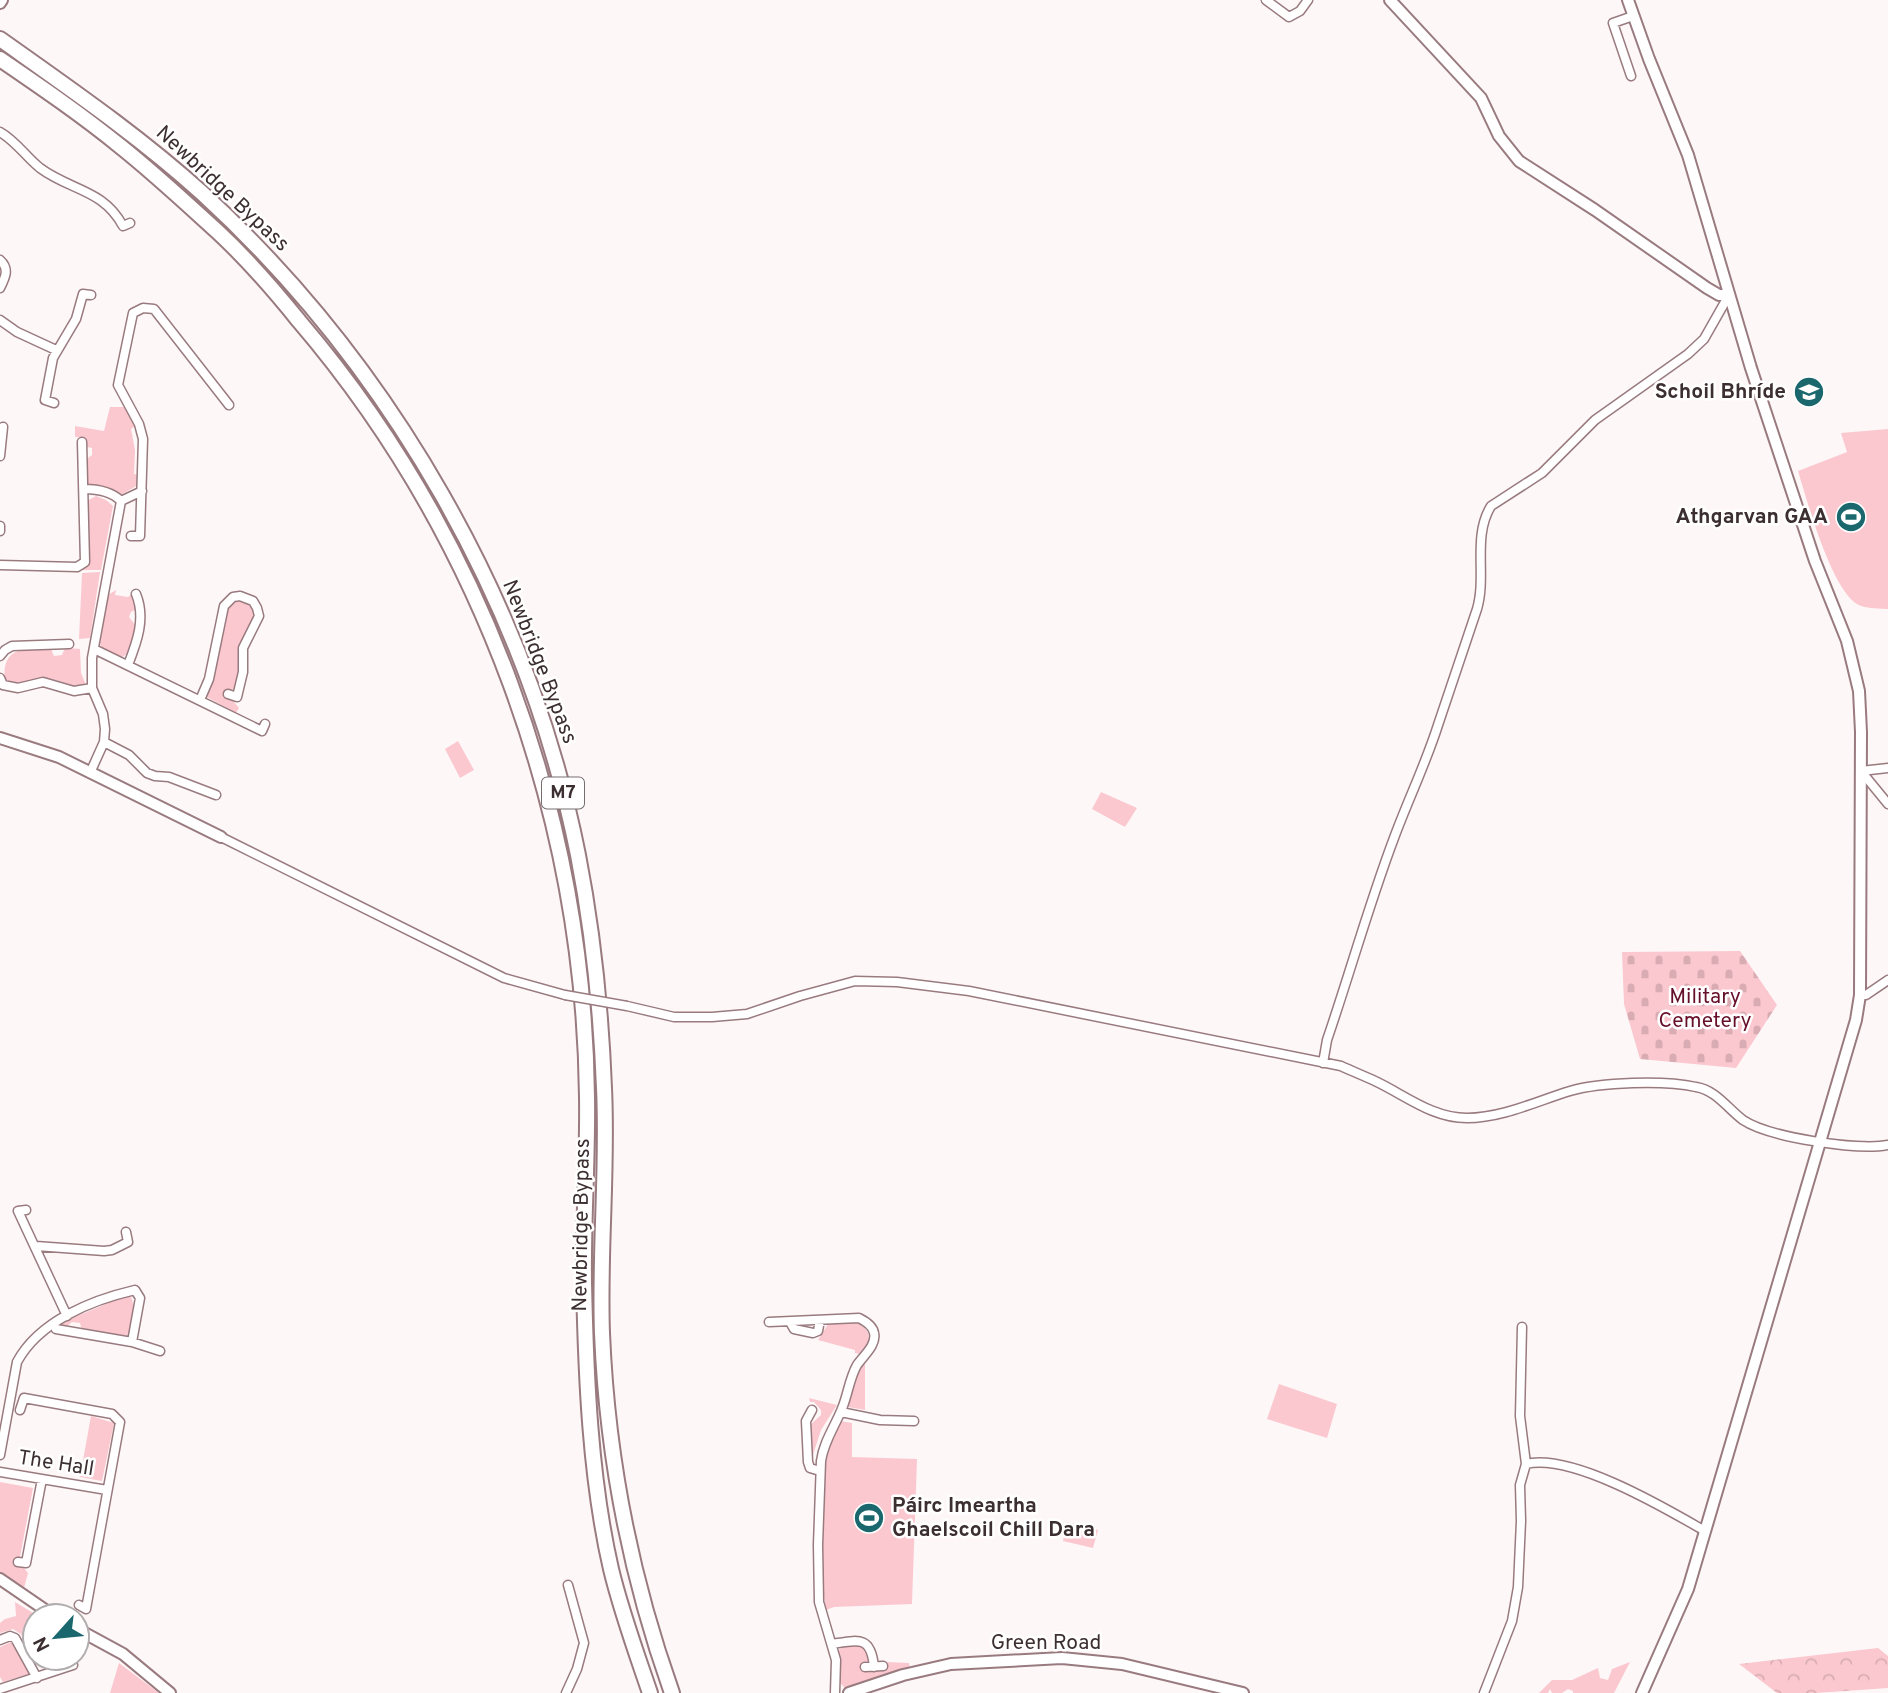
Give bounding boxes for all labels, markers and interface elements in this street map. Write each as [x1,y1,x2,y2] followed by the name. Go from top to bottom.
[149,120,295,258] street label: Newbridge Bypass
[1792,375,1826,409] school or university icon: Schoil Bhríde
[1655,379,1786,406] place label: Schoil Bhríde
[1834,500,1868,534] sports icon: Athgarvan GAA
[1675,504,1828,531] place label: Athgarvan GAA
[495,576,583,748] street label: Newbridge Bypass
[542,778,584,808] road number: M7
[1658,984,1752,1035] park label: Military Cemetery
[567,1138,597,1312] street label: Newbridge Bypass
[16,1445,96,1483] street label: The Hall
[892,1493,1095,1544] place label: Páirc Imeartha Ghaelscoil Chill Dara
[852,1501,886,1535] sports icon: Páirc Imeartha Ghaelscoil Chill Dara
[21,1602,91,1672] north arrow
[991,1630,1101,1657] street label: Green Road
[29,1632,56,1655] text: N

